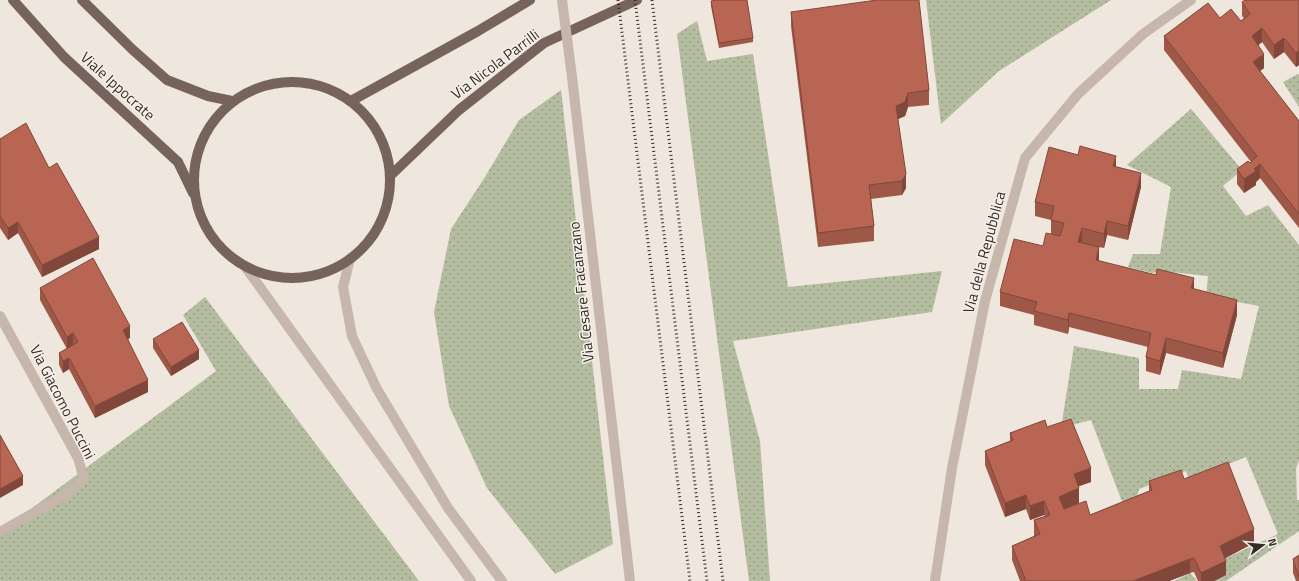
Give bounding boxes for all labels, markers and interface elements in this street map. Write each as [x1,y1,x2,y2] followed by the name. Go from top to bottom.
[446,23,544,105] street label: Via Nicola Parrilli
[76,46,160,126] street label: Viale Ippocrate
[957,188,1011,315] street label: Via della Repubblica
[562,220,600,364] street label: Via Cesare Fracanzano
[24,341,102,463] street label: Via Giacomo Puccini
[1243,525,1283,565] north arrow
[1264,536,1281,548] text: N

